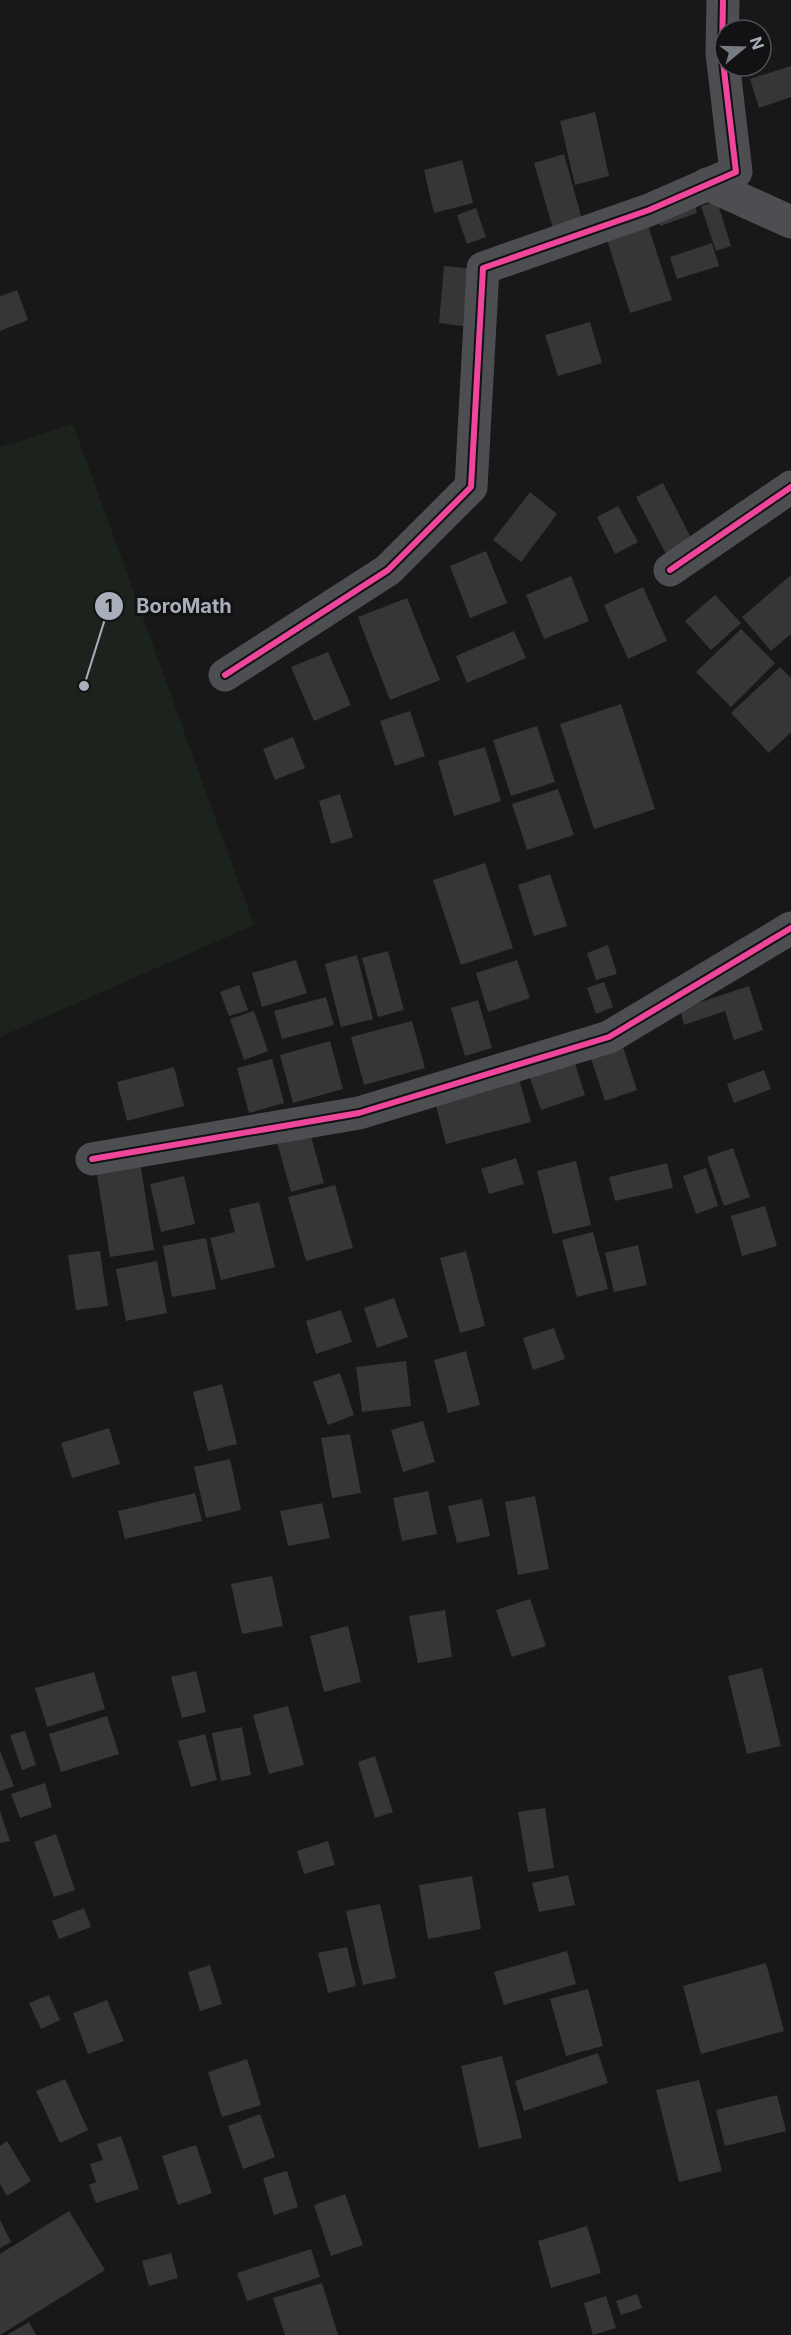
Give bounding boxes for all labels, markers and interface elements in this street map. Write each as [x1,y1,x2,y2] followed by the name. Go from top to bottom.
[713,18,773,78] north arrow
[746,34,769,52] text: N
[94,587,244,625] callout: BoroMath
[136,594,232,618] text: BoroMath
[105,595,113,616] text: 1

